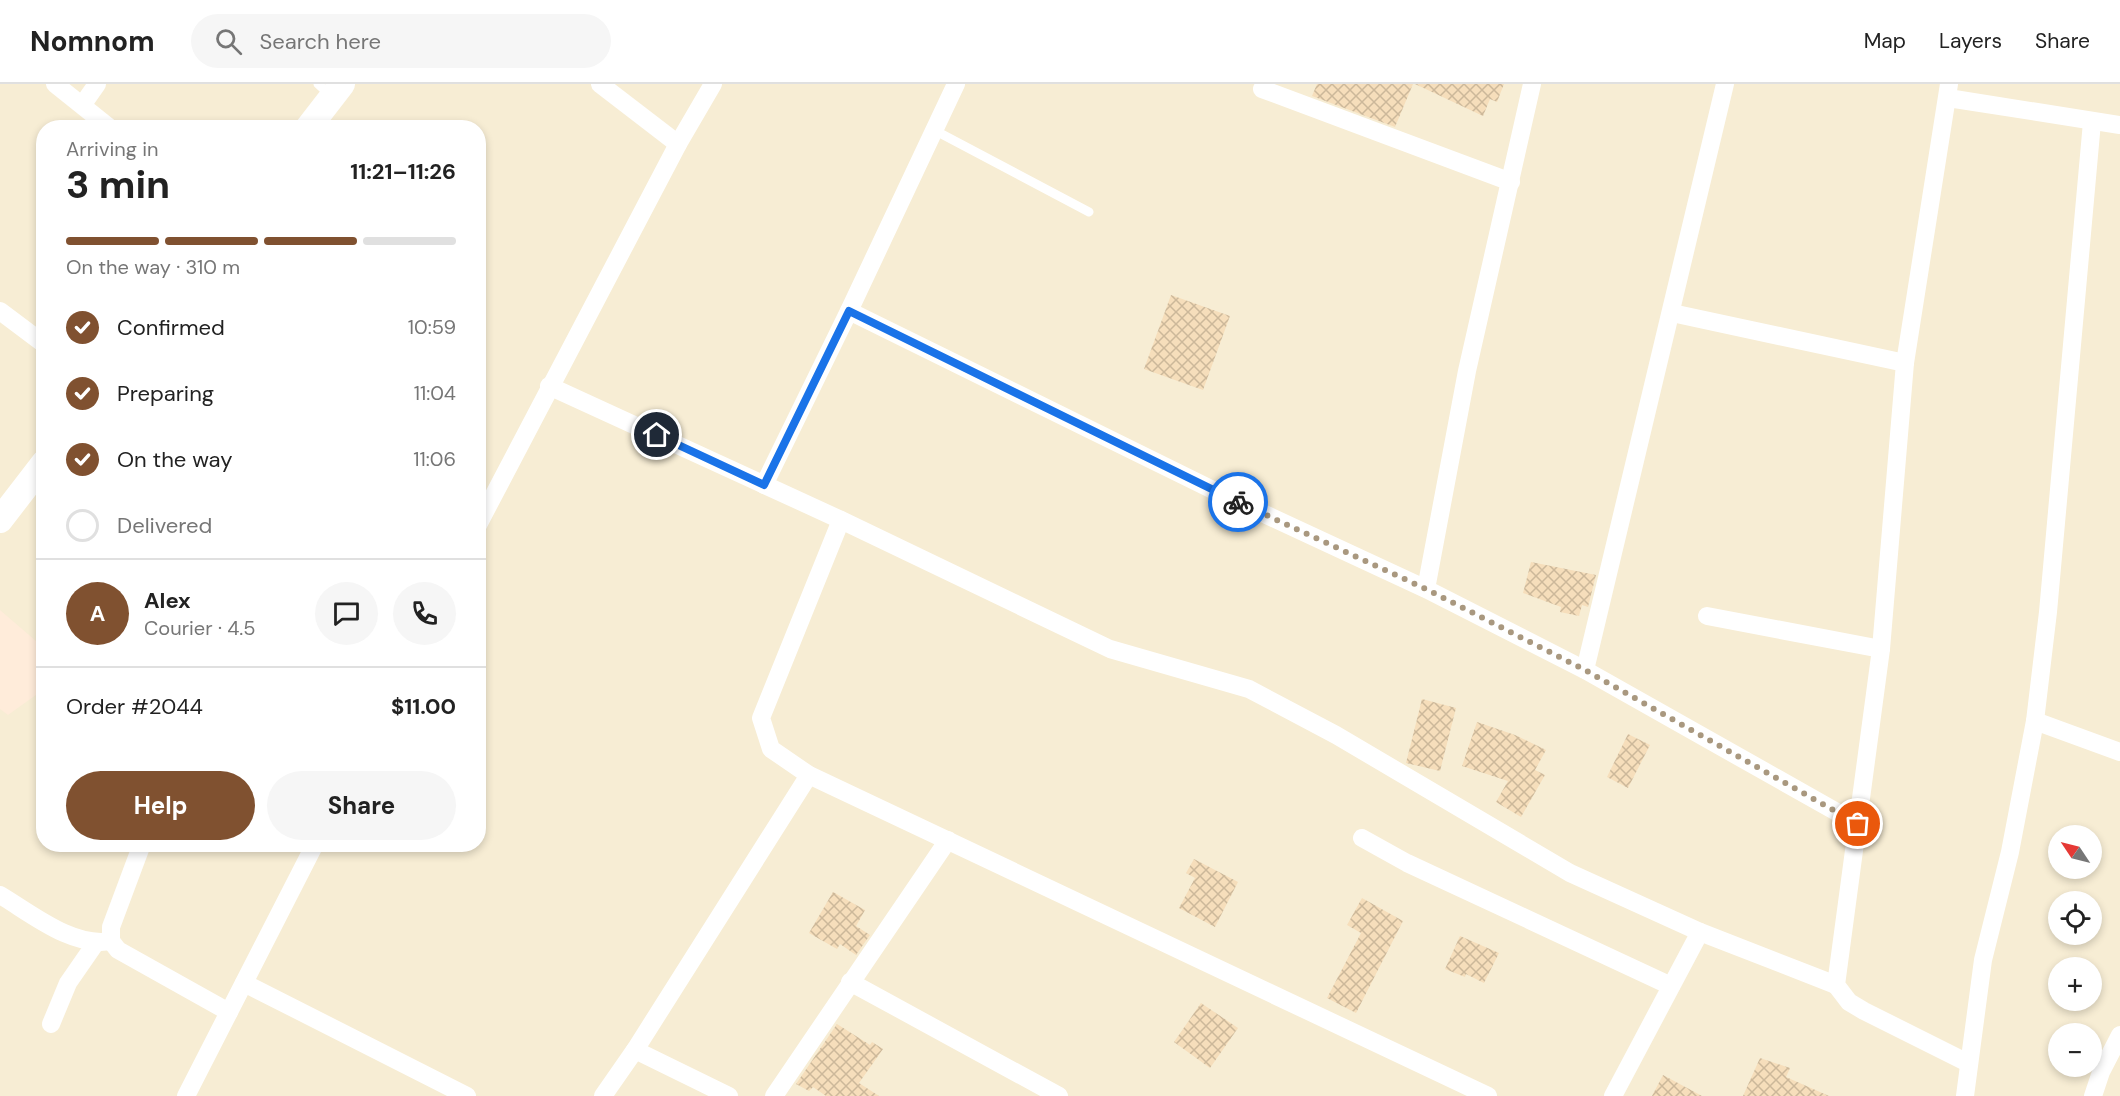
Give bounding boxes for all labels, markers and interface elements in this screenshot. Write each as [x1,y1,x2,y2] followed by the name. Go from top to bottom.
[191,14,611,68] search box
[30,23,155,60] text: Nomnom
[212,25,245,58] icon: search
[260,27,381,56] text: Search here
[1864,27,1906,55] text: Map
[1939,27,2002,55] text: Layers
[2035,27,2090,55] text: Share
[66,136,158,162] text: Arriving in
[350,157,456,186] text: 11:21–11:26
[66,159,170,210] text: 3 min
[66,254,240,280] text: On the way · 310 m
[66,311,99,344] icon: check
[117,313,225,342] text: Confirmed
[408,314,456,340] text: 10:59
[66,377,99,410] icon: check
[117,379,214,408] text: Preparing
[414,380,456,406] text: 11:04
[631,409,682,460] pin
[640,418,673,451] icon: home
[66,443,99,476] icon: check
[117,445,232,474] text: On the way
[413,446,456,472] text: 11:06
[1208,472,1268,532] courier
[1222,486,1255,519] icon: bike
[117,511,212,540] text: Delivered
[315,582,378,645] button: chat
[393,582,456,645] button: phone
[144,586,191,615] text: Alex
[90,599,105,628] text: A
[144,615,256,641] text: Courier · 4.5
[66,692,203,721] text: Order #2044
[391,692,456,721] text: $11.00
[66,771,255,840] button: Help
[267,771,456,840] button: Share
[1832,798,1883,849] pin
[1841,807,1874,840] icon: bag
[2048,825,2102,879] north arrow
[2048,825,2102,1077] map controls
[2048,891,2102,945] button: locate
[2048,957,2102,1011] button: +
[2048,1023,2102,1077] button: −

